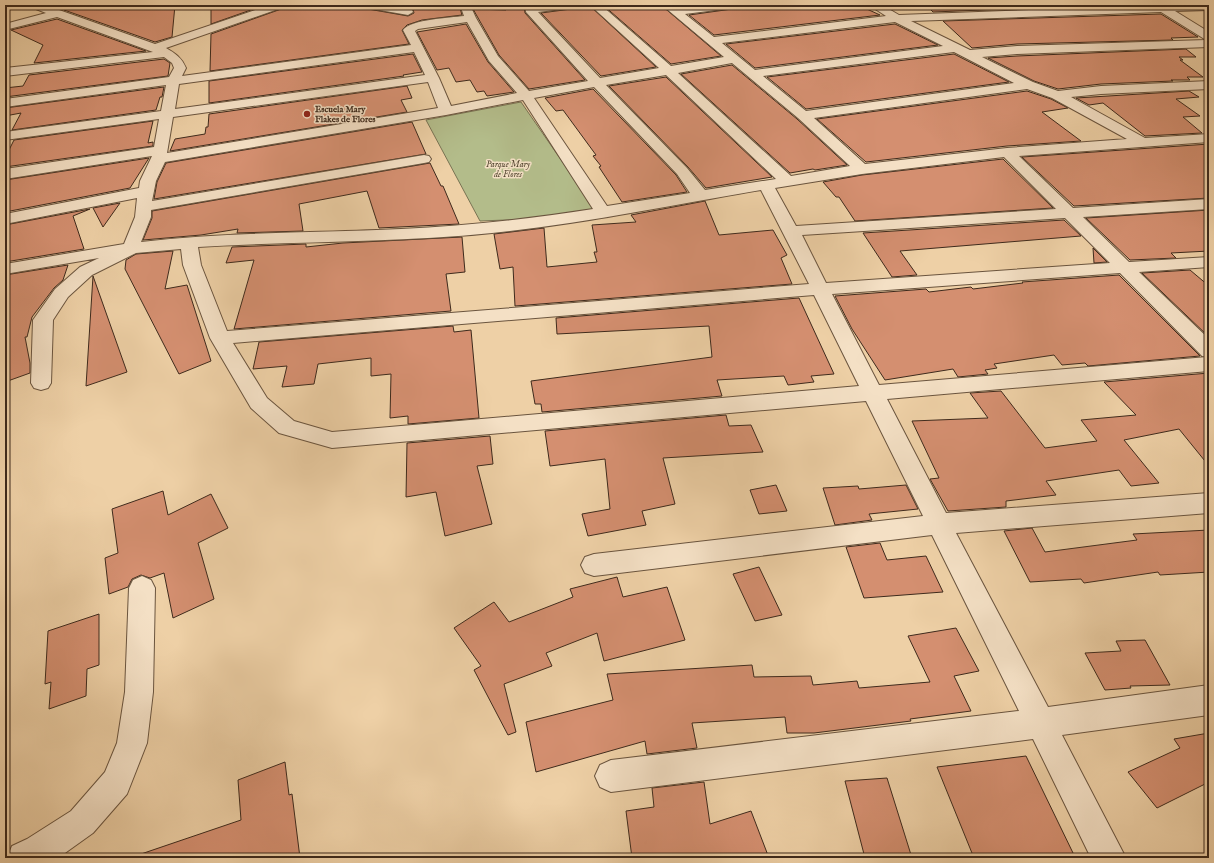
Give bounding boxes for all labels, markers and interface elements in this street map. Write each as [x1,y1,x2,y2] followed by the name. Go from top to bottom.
[315,104,376,125] place label: Escuela Mary Flakes de Flores
[302,109,312,119] marker: Escuela Mary Flakes de Flores
[486,159,531,180] park label: Parque Mary de Flores

